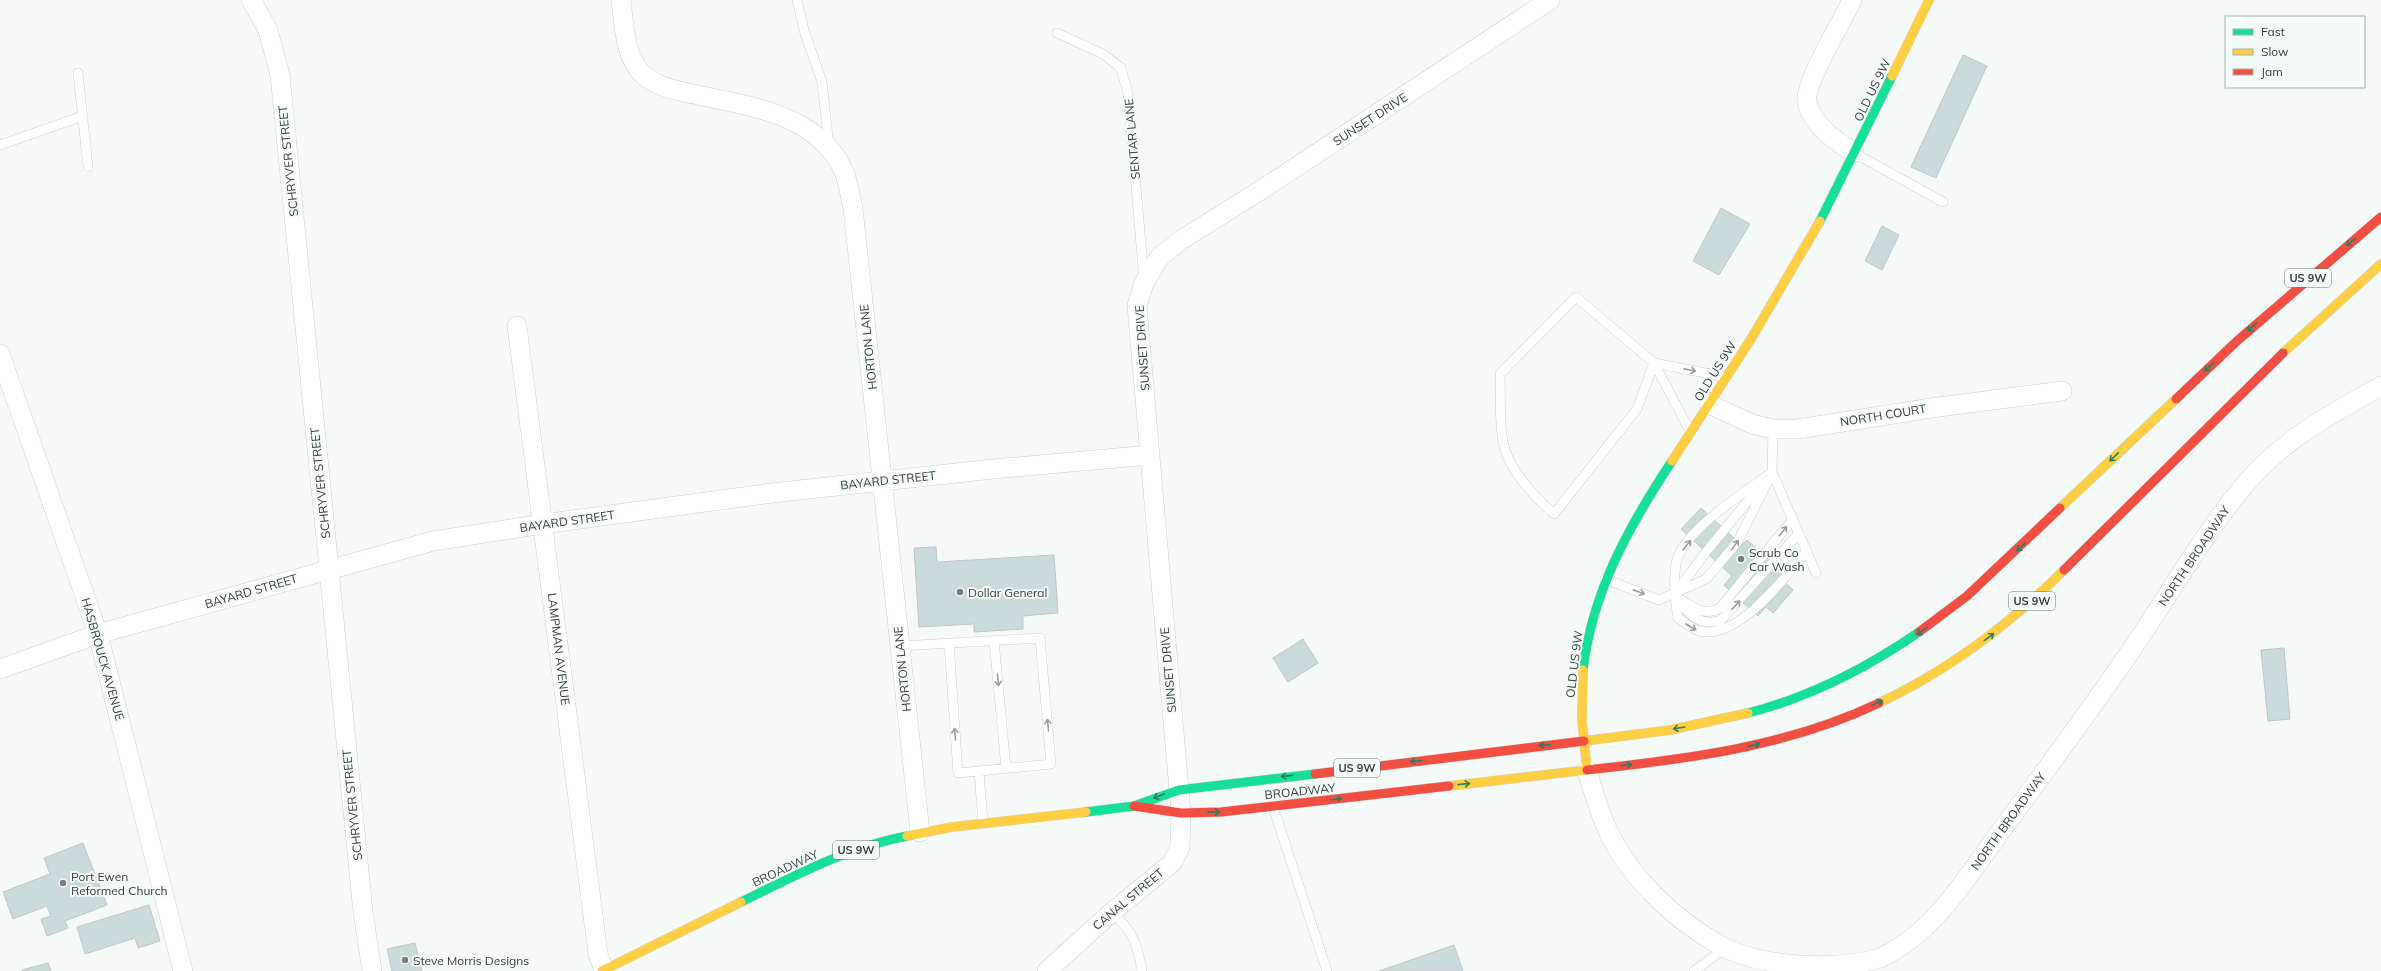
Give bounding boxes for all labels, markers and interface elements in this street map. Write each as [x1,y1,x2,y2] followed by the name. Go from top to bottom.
[2225,16,2365,88] legend
[2261,24,2285,39] text: Fast
[2261,44,2289,59] text: Slow
[1850,56,1894,124] street label: OLD US 9W
[2261,64,2283,79] text: Jam
[1330,89,1410,149] street label: SUNSET DRIVE
[1121,98,1143,180] street label: SENTAR LANE
[275,104,301,217] street label: SCHRYVER STREET
[2345,238,2356,246] one-way arrow
[2285,269,2331,287] road number: US 9W
[856,304,880,390] street label: HORTON LANE
[1132,305,1152,391] street label: SUNSET DRIVE
[2248,322,2258,331] one-way arrow
[1691,338,1739,404] street label: OLD US 9W
[2204,362,2214,371] one-way arrow
[1683,366,1696,374] one-way arrow
[1839,401,1928,429] street label: NORTH COURT
[307,426,333,539] street label: SCHRYVER STREET
[2109,452,2119,461] one-way arrow
[840,467,937,492] street label: BAYARD STREET
[2155,503,2233,609] street label: NORTH BROADWAY
[518,507,616,535] street label: BAYARD STREET
[1778,526,1787,537] one-way arrow
[1731,539,1739,550] one-way arrow
[1682,540,1691,551] one-way arrow
[2016,542,2026,552] one-way arrow
[1749,545,1805,574] place label: Scrub Co Car Wash
[1736,554,1746,564] marker: Scrub Co Car Wash
[203,570,300,611] street label: BAYARD STREET
[968,585,1047,600] place label: Dollar General
[955,587,965,597] marker: Dollar General
[1633,589,1645,597] one-way arrow
[545,592,573,706] street label: LAMPMAN AVENUE
[2009,592,2055,610] road number: US 9W
[78,596,128,722] street label: HASBROUCK AVENUE
[1731,600,1741,610] one-way arrow
[1685,623,1697,631] one-way arrow
[890,626,914,712] street label: HORTON LANE
[1157,627,1179,713] street label: SUNSET DRIVE
[1917,627,1928,635] one-way arrow
[1562,629,1586,699] street label: OLD US 9W
[1983,633,1994,641] one-way arrow
[994,673,1002,686] one-way arrow
[1871,699,1883,706] one-way arrow
[1044,719,1051,732] one-way arrow
[1672,724,1685,732] one-way arrow
[952,728,959,741] one-way arrow
[1539,741,1552,749] one-way arrow
[1748,741,1761,748] one-way arrow
[339,748,365,861] street label: SCHRYVER STREET
[1410,757,1423,765] one-way arrow
[1334,759,1380,777] road number: US 9W
[1619,762,1632,769] one-way arrow
[1968,769,2049,873] street label: NORTH BROADWAY
[1281,773,1294,780] one-way arrow
[1264,780,1337,802] street label: BROADWAY
[1457,780,1470,788] one-way arrow
[1154,792,1166,800] one-way arrow
[1330,796,1343,803] one-way arrow
[1207,808,1220,816] one-way arrow
[833,841,879,859] road number: US 9W
[750,846,821,890] street label: BROADWAY
[1089,864,1167,933] street label: CANAL STREET
[71,869,168,898] place label: Port Ewen Reformed Church
[58,878,68,888] marker: Port Ewen Reformed Church
[413,953,529,968] place label: Steve Morris Designs
[400,955,410,965] marker: Steve Morris Designs

